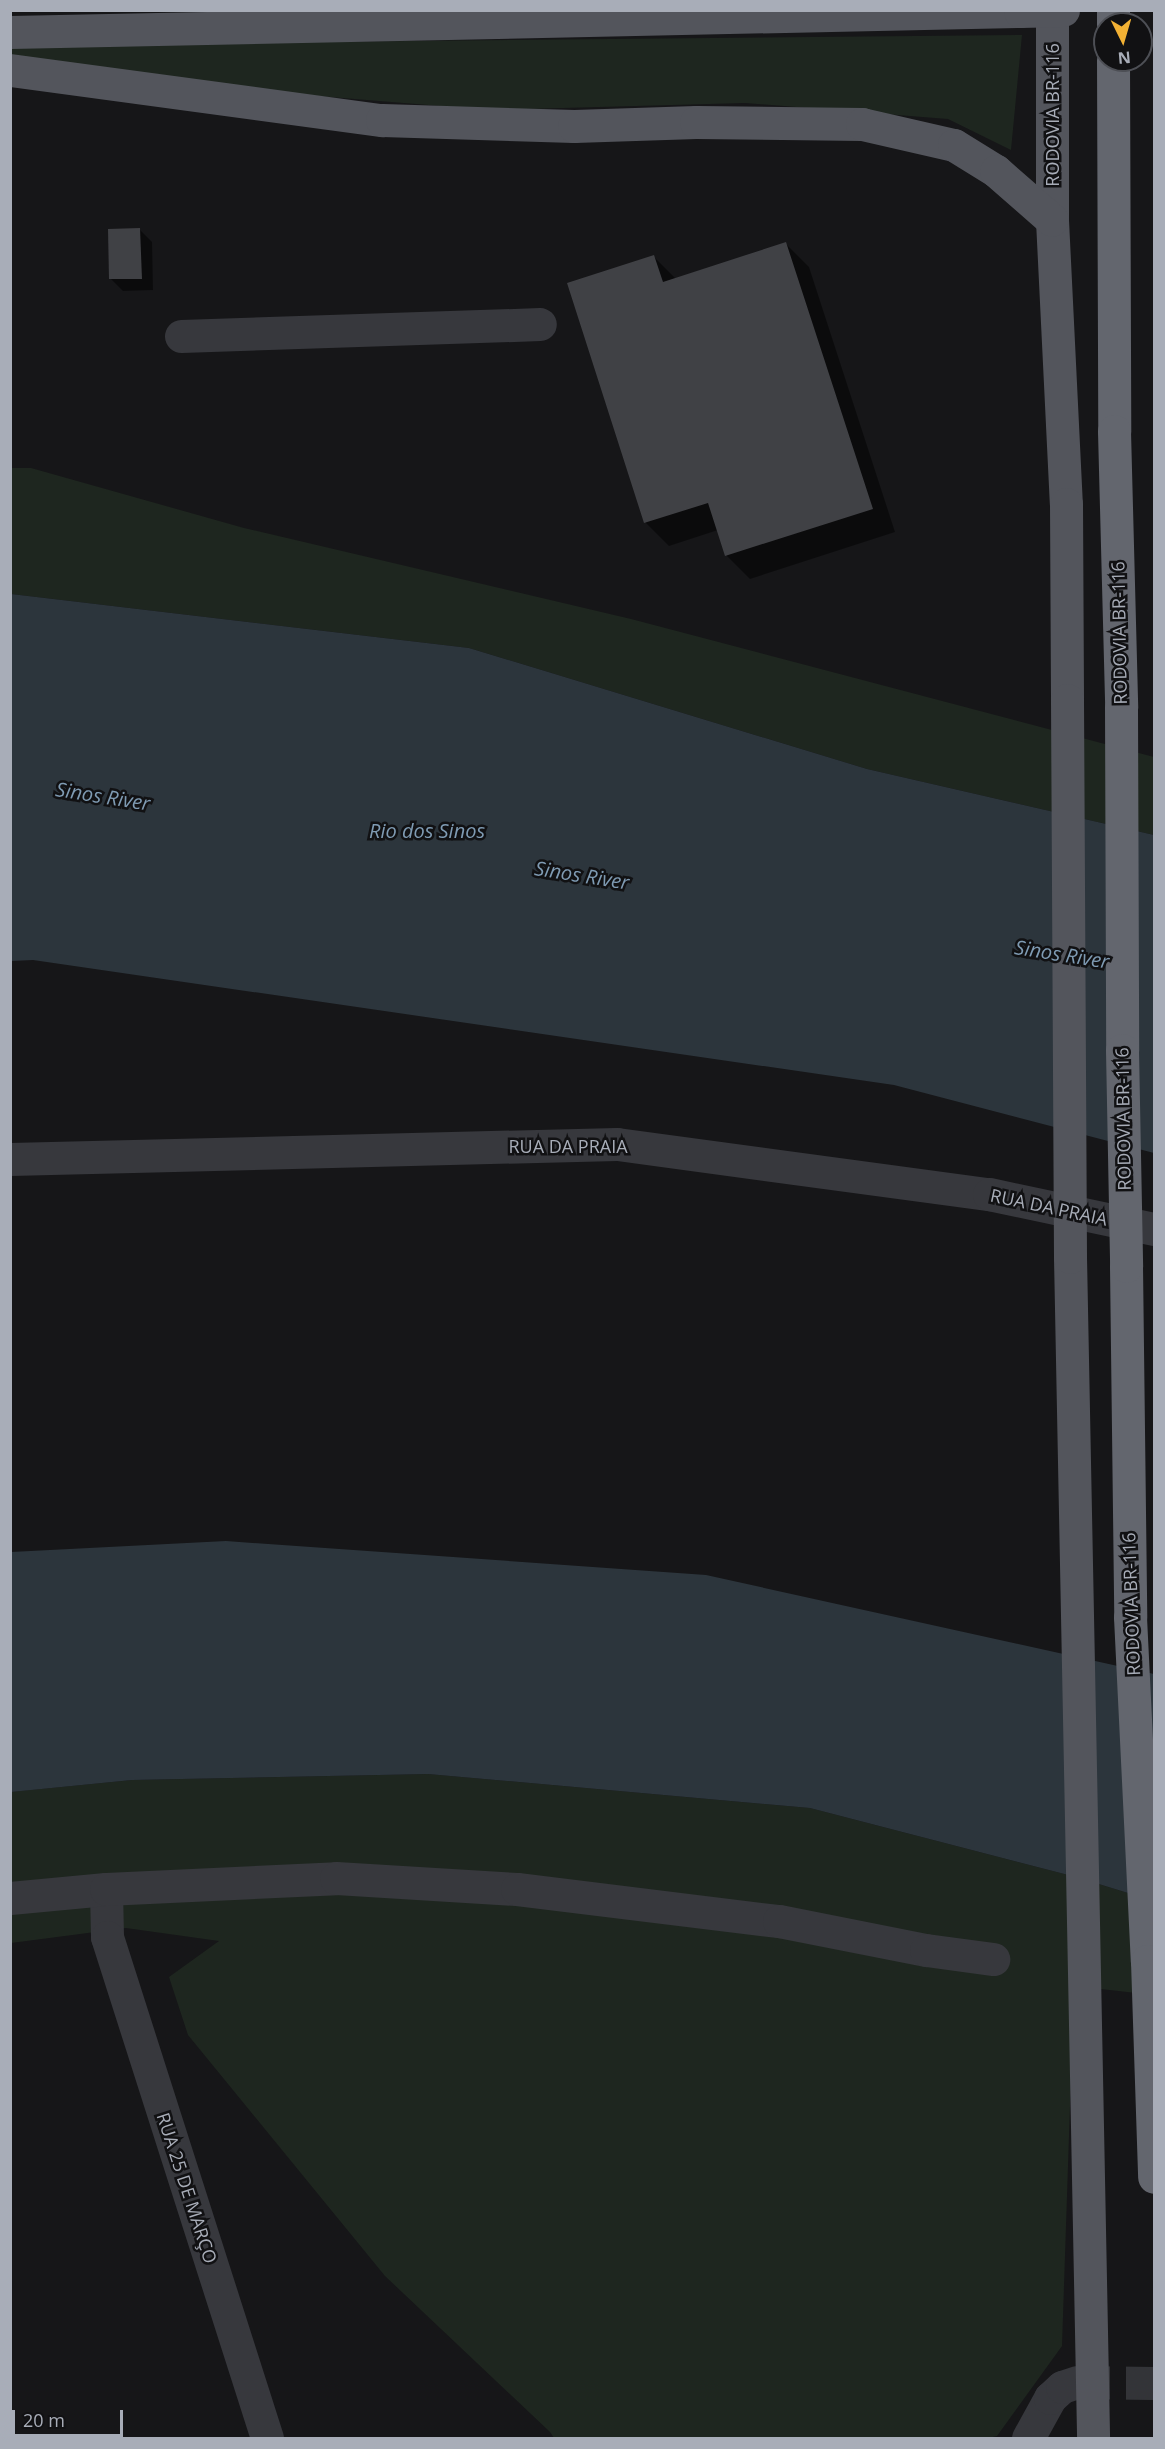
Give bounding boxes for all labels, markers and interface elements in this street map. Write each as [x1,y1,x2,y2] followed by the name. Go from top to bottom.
[1093,12,1153,72] north arrow
[1041,43,1063,187] street label: RODOVIA BR-116
[1117,46,1132,69] text: N
[1107,561,1131,705] street label: RODOVIA BR-116
[54,777,152,815] water label: Sinos River
[369,818,485,842] water label: Rio dos Sinos
[533,856,631,894] water label: Sinos River
[1013,935,1111,973] water label: Sinos River
[1111,1047,1135,1191] street label: RODOVIA BR-116
[508,1135,628,1157] street label: RUA DA PRAIA
[988,1184,1110,1230] street label: RUA DA PRAIA
[1118,1532,1144,1676] street label: RODOVIA BR-116
[152,2110,222,2266] street label: RUA 25 DE MARÇO
[15,2398,126,2436] scale bar
[23,2408,65,2432] text: 20 m

